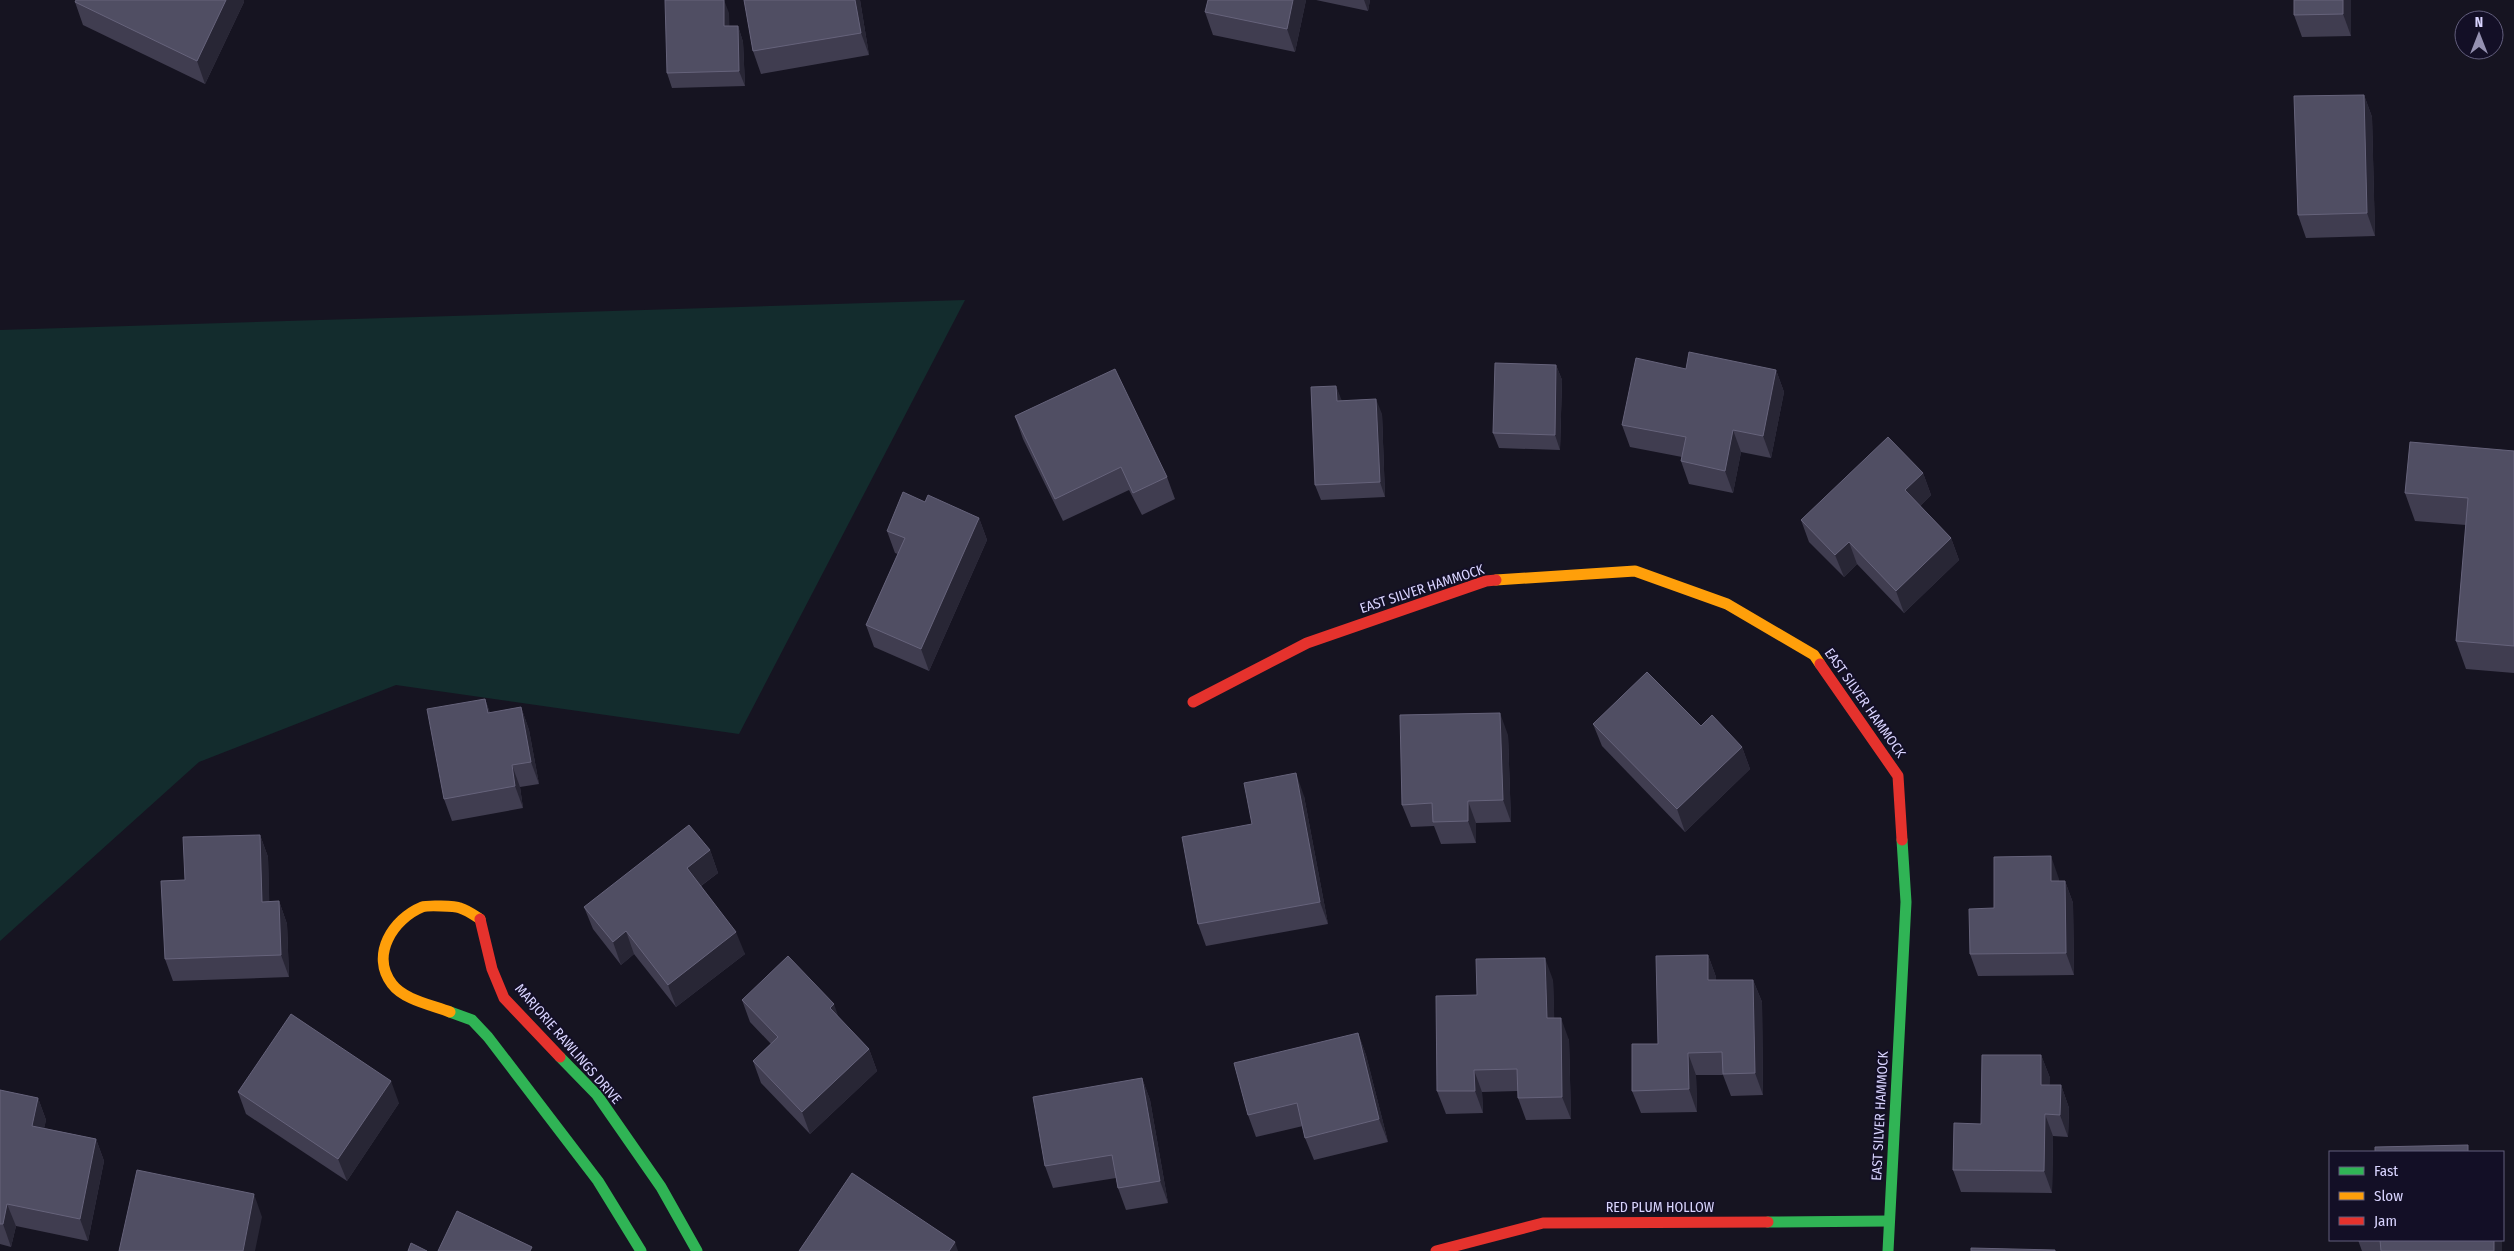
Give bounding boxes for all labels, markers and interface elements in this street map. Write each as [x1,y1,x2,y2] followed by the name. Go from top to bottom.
[2454,10,2504,60] north arrow
[2475,14,2483,31] text: N
[1358,561,1487,617] street label: EAST SILVER HAMMOCK
[1821,645,1909,761] street label: EAST SILVER HAMMOCK
[511,980,625,1108] street label: MARJORIE RAWLINGS DRIVE
[1868,1050,1892,1181] street label: EAST SILVER HAMMOCK
[2329,1151,2504,1241] legend
[2374,1162,2398,1180] text: Fast
[2374,1187,2403,1205] text: Slow
[1606,1199,1715,1216] street label: RED PLUM HOLLOW
[2374,1212,2397,1230] text: Jam

